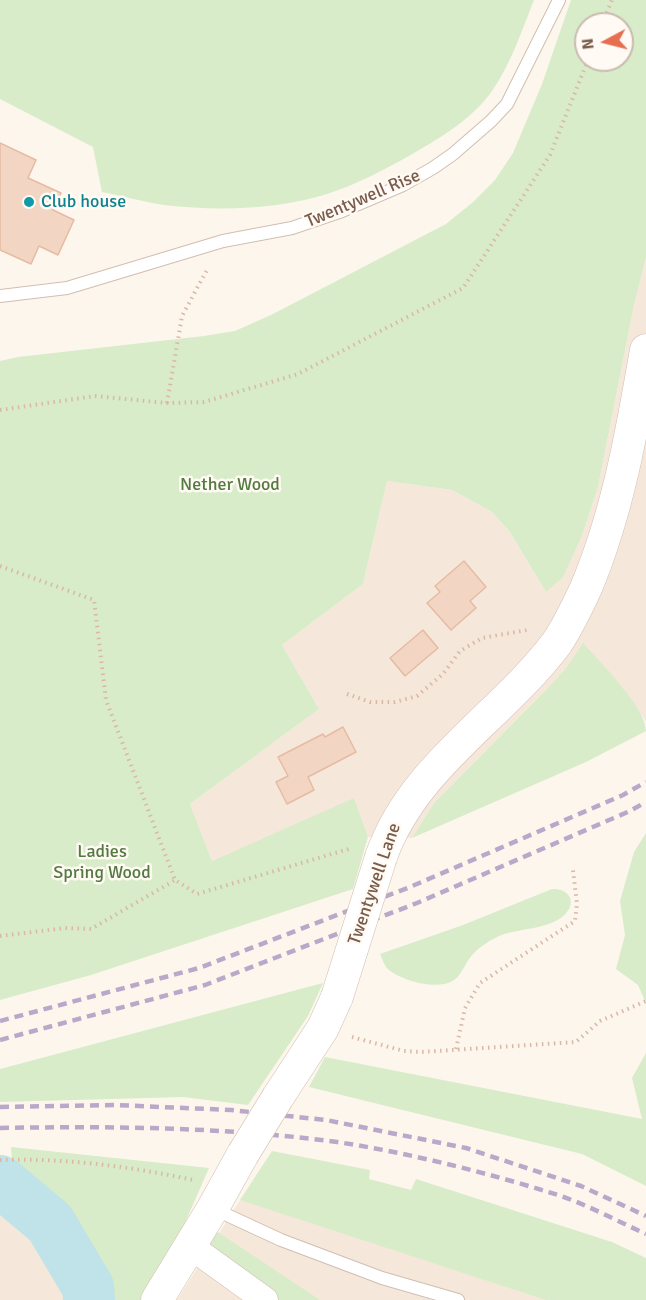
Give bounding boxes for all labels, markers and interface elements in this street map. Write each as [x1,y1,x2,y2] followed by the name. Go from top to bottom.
[574,12,634,72] north arrow
[578,37,599,51] text: N
[302,165,424,233] street label: Twentywell Rise
[41,191,126,213] place label: Club house
[22,195,36,209] marker: Club house
[180,474,280,496] park label: Nether Wood
[344,820,406,948] street label: Twentywell Lane
[53,841,151,884] park label: Ladies Spring Wood

